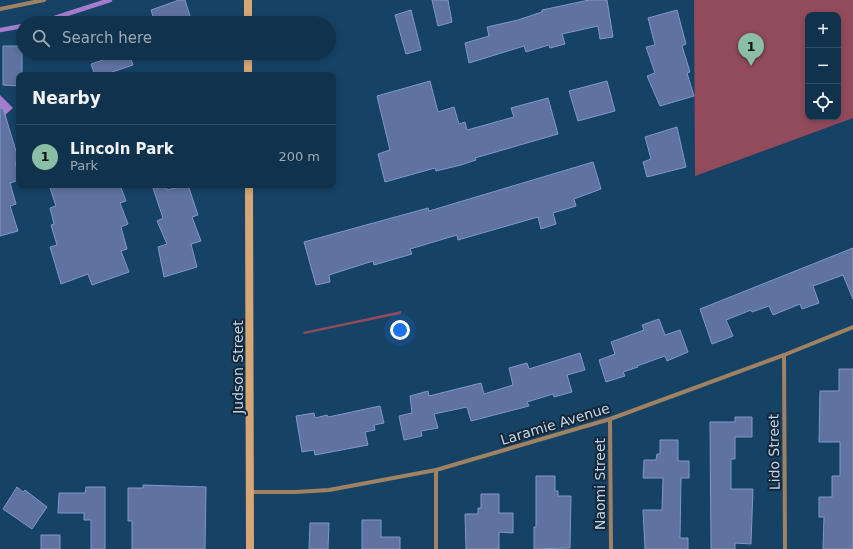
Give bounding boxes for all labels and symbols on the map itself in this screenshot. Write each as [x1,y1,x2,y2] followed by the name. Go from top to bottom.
[738,33,764,66] pin: 1
[230,320,246,415] street label: Judson Street
[390,320,410,340] your location
[498,400,612,448] street label: Laramie Avenue
[765,413,783,490] street label: Lido Street
[592,437,608,530] street label: Naomi Street

